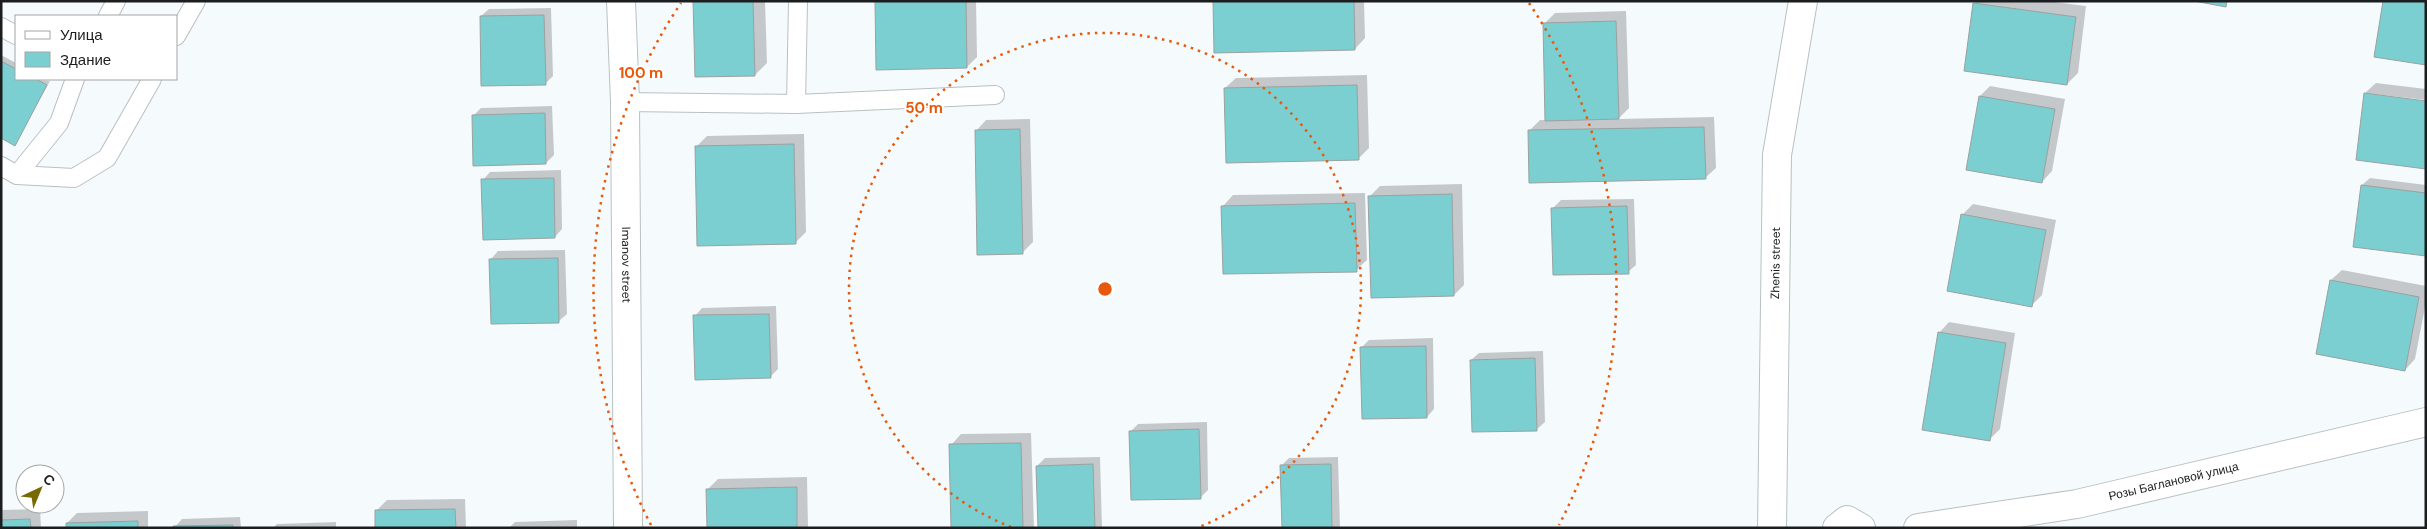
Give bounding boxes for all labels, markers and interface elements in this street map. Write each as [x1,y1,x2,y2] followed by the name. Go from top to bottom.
[15,15,178,80] legend
[60,25,103,45] text: Улица
[60,50,111,70] text: Здание
[619,63,663,83] text: 100 m
[905,98,943,118] text: 50 m
[618,227,634,303] street label: Imanov street
[1767,227,1784,299] street label: Zhenis street
[1096,280,1114,298] centre of rings
[2107,458,2240,504] street label: Розы Баглановой улица
[15,464,65,514] north arrow
[39,470,59,490] text: С

